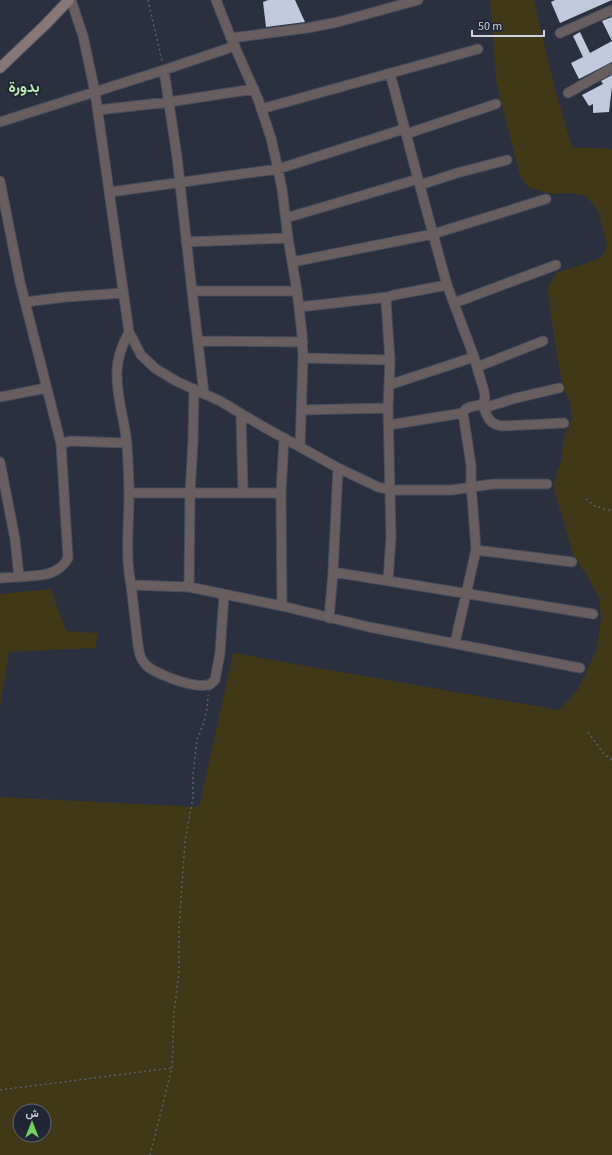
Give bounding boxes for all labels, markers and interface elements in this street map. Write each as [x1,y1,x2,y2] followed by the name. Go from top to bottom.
[472,12,544,38] scale bar
[478,18,502,35] text: 50 m
[8,77,40,98] district label: بدورة
[12,1103,52,1143] north arrow
[25,1106,39,1121] text: ش

